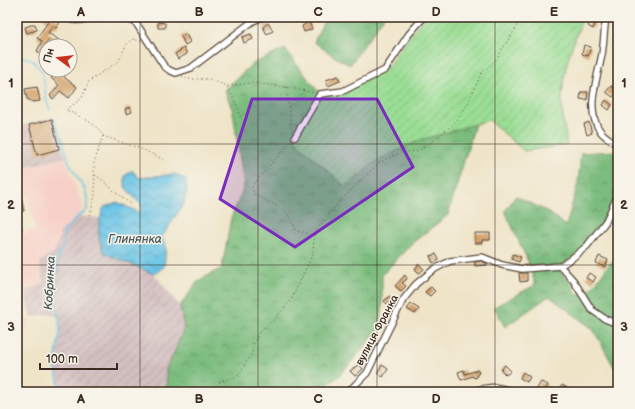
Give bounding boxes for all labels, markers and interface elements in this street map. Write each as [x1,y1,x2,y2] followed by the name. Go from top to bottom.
[76,4,85,20] text: A
[194,4,204,20] text: B
[313,4,323,20] text: C
[431,4,441,20] text: D
[550,4,559,20] text: E
[38,38,78,78] north arrow
[41,47,57,64] text: Пн
[8,75,14,91] text: 1
[621,75,627,91] text: 1
[7,197,15,213] text: 2
[620,197,628,213] text: 2
[108,232,162,247] water label: Глинянка
[41,255,59,311] water label: Кобринка
[353,292,401,368] street label: вулиця Франка
[7,319,15,335] text: 3
[620,319,628,335] text: 3
[40,345,117,371] scale bar
[46,352,78,367] text: 100 m
[76,391,85,407] text: A
[194,391,204,407] text: B
[313,391,323,407] text: C
[431,391,441,407] text: D
[550,391,559,407] text: E

